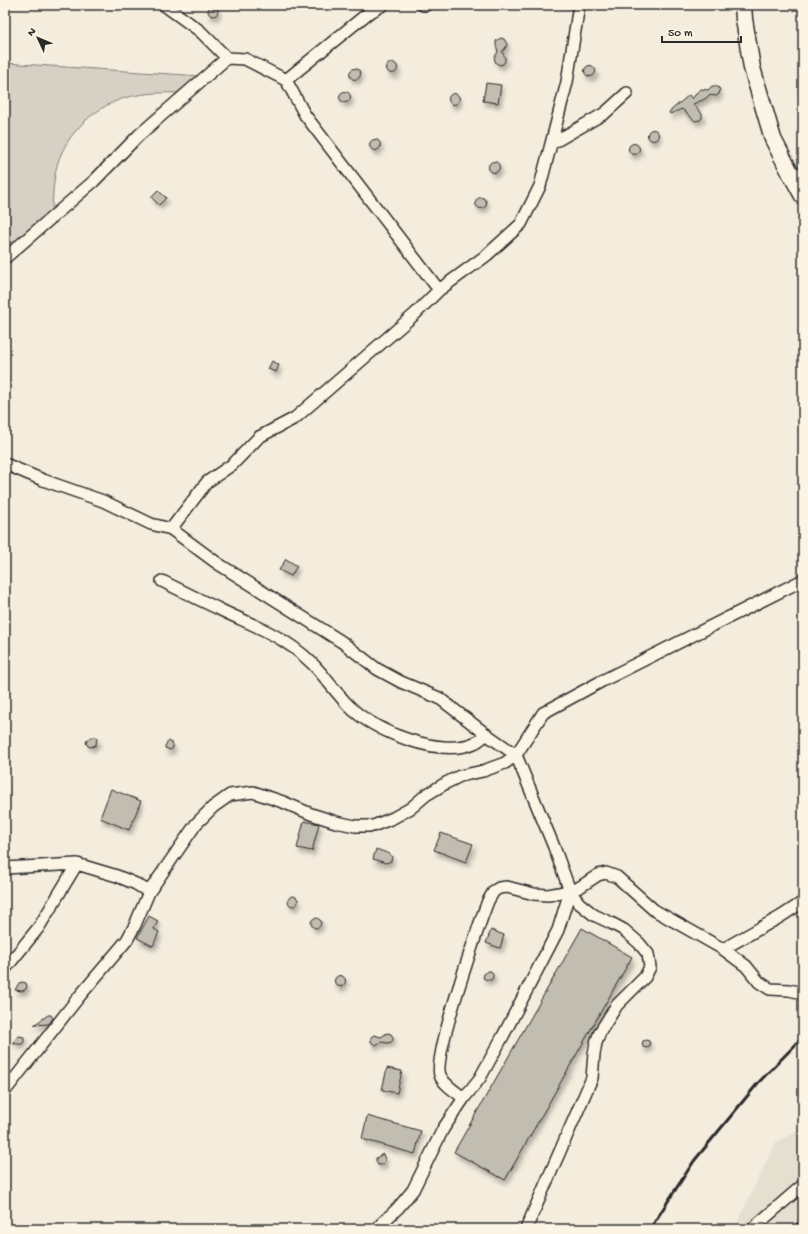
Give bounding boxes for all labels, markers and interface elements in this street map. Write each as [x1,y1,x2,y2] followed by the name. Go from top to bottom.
[18,18,58,58] north arrow
[662,18,741,44] scale bar
[25,26,39,39] text: N
[668,27,693,41] text: 50 m

